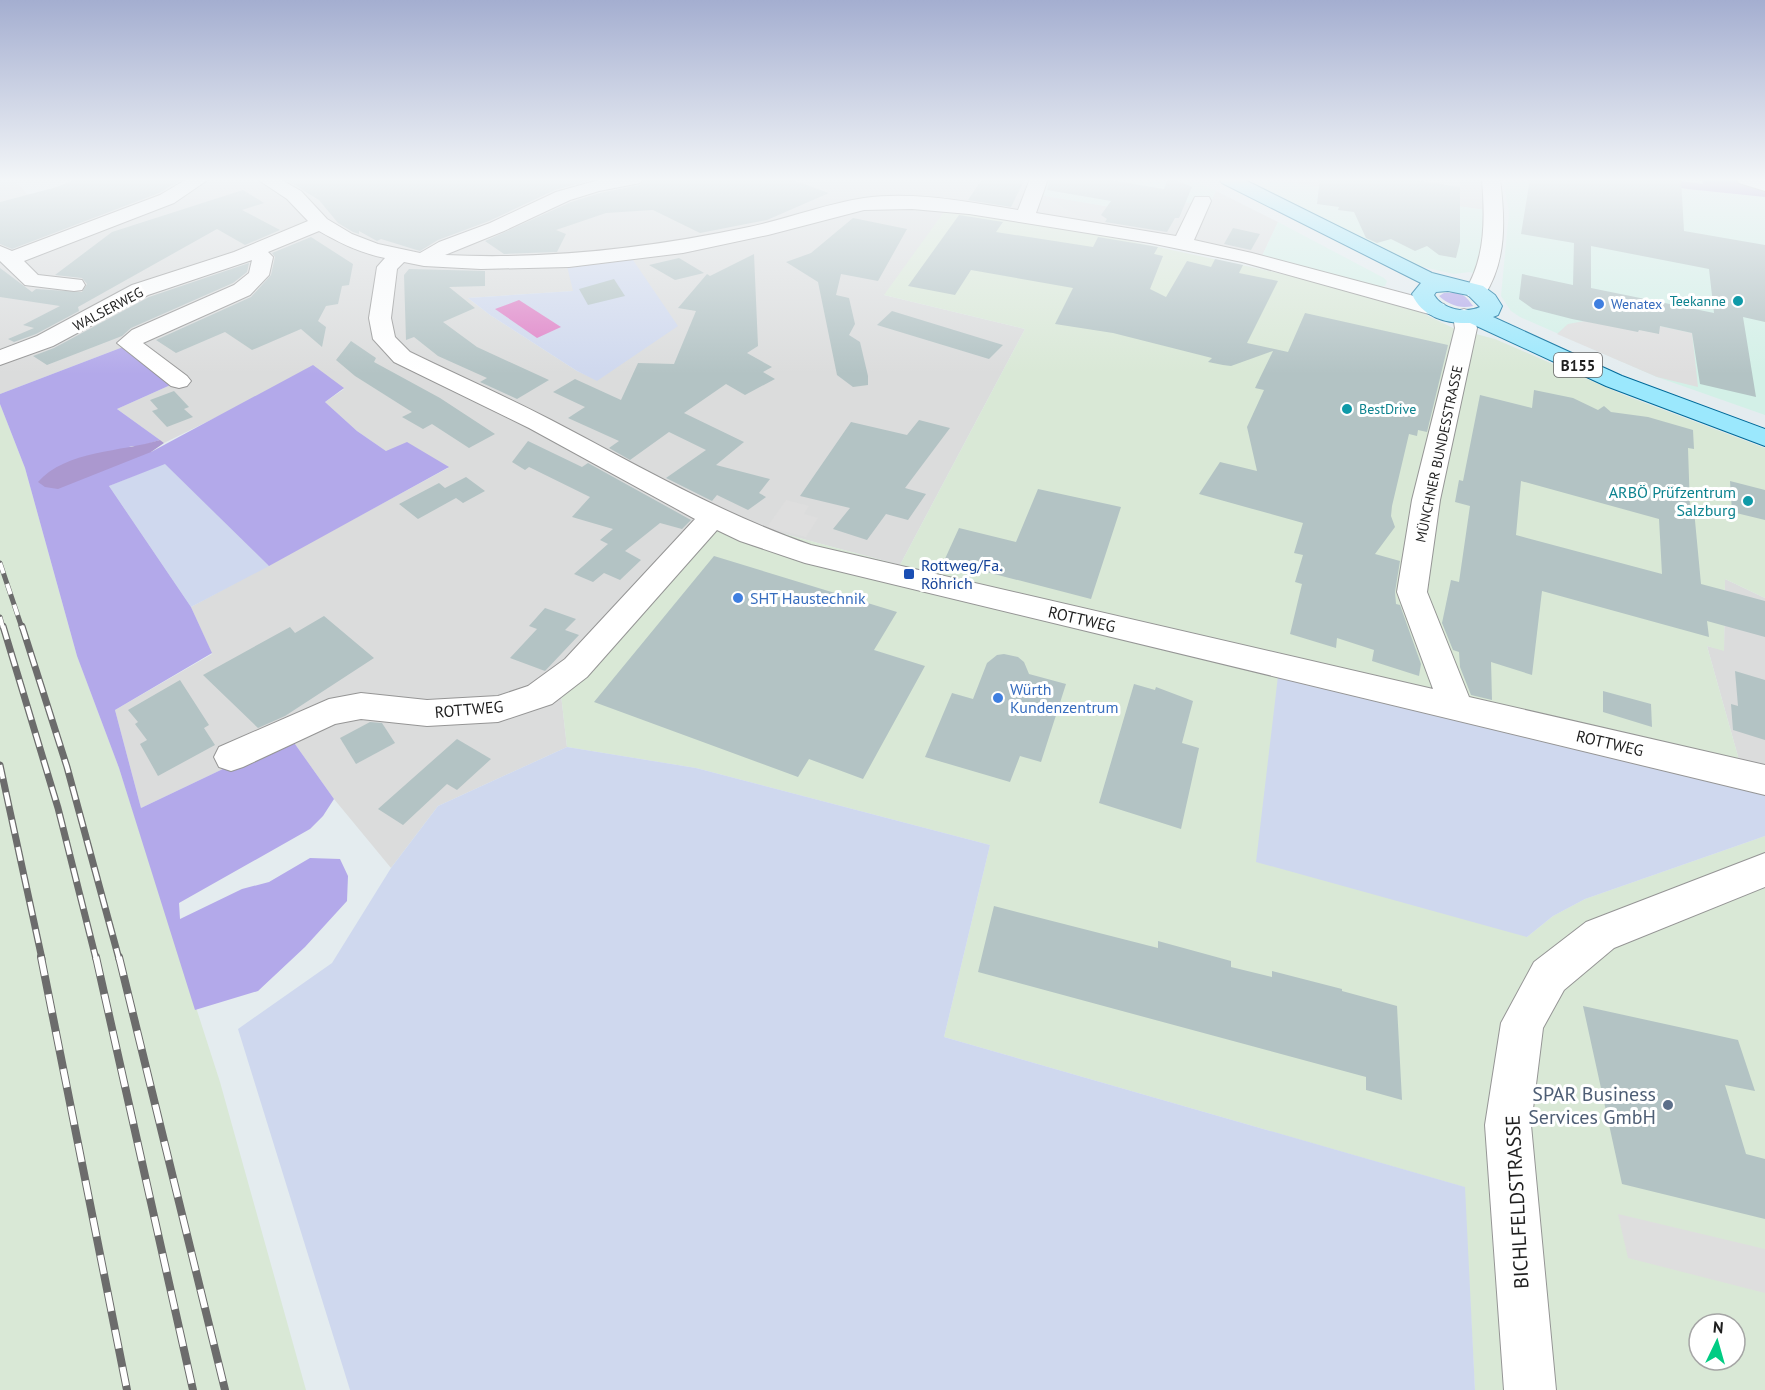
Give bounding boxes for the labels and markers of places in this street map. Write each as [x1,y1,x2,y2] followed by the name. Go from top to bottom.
[1670,292,1726,310] place label: Teekanne
[1731,294,1745,308] marker: Teekanne
[1611,295,1662,313] place label: Wenatex
[1592,297,1606,311] marker: Wenatex
[1359,400,1416,418] place label: BestDrive
[1340,402,1354,416] marker: BestDrive
[1609,482,1736,520] place label: ARBÖ Prüfzentrum Salzburg
[1741,494,1755,508] marker: ARBÖ Prüfzentrum Salzburg
[921,555,1003,593] place label: Rottweg/Fa. Röhrich
[902,567,916,581] marker: Rottweg/Fa. Röhrich
[750,588,866,608] place label: SHT Haustechnik
[731,591,745,605] marker: SHT Haustechnik
[1010,679,1118,717] place label: Würth Kundenzentrum
[991,691,1005,705] marker: Würth Kundenzentrum
[1528,1081,1656,1130] place label: SPAR Business Services GmbH
[1661,1098,1675,1112] marker: SPAR Business Services GmbH

